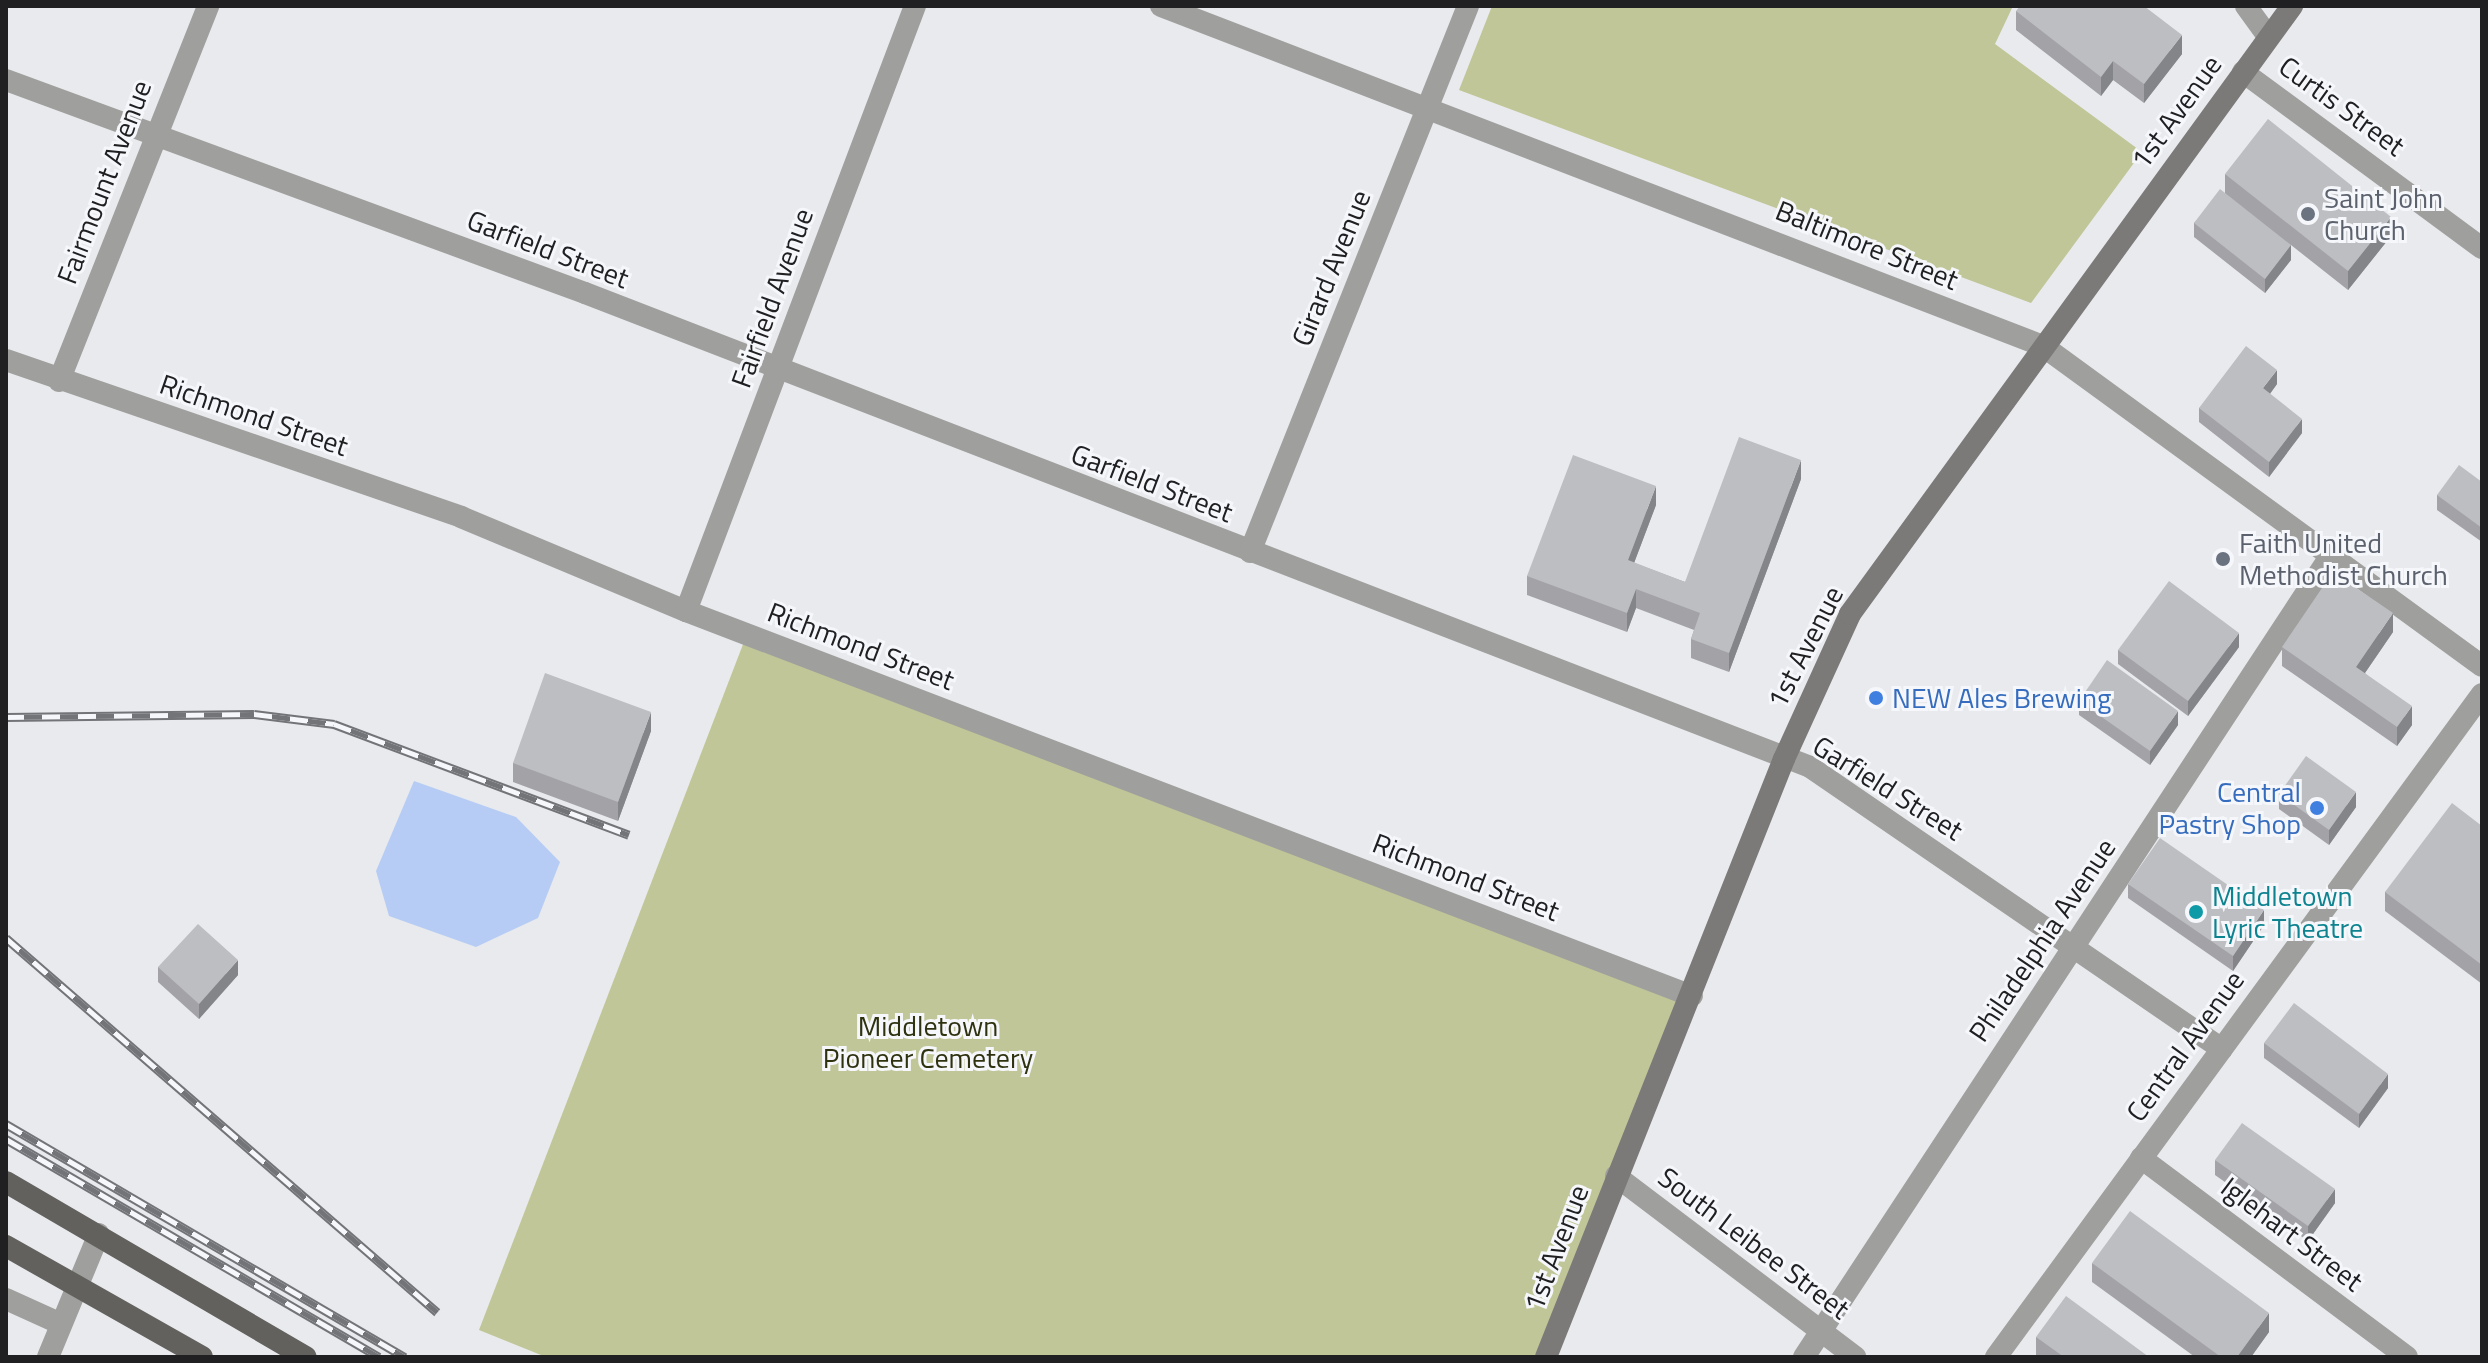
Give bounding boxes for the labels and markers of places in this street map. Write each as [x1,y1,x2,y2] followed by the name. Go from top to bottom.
[2324,181,2443,247] place label: Saint John Church
[2299,205,2317,223] marker: Saint John Church
[2239,526,2448,592] place label: Faith United Methodist Church
[2214,550,2232,568] marker: Faith United Methodist Church
[1892,681,2111,715] place label: NEW Ales Brewing
[1867,689,1885,707] marker: NEW Ales Brewing
[2159,775,2301,841] place label: Central Pastry Shop
[2308,799,2326,817] marker: Central Pastry Shop
[2212,879,2363,945] place label: Middletown Lyric Theatre
[2187,903,2205,921] marker: Middletown Lyric Theatre

